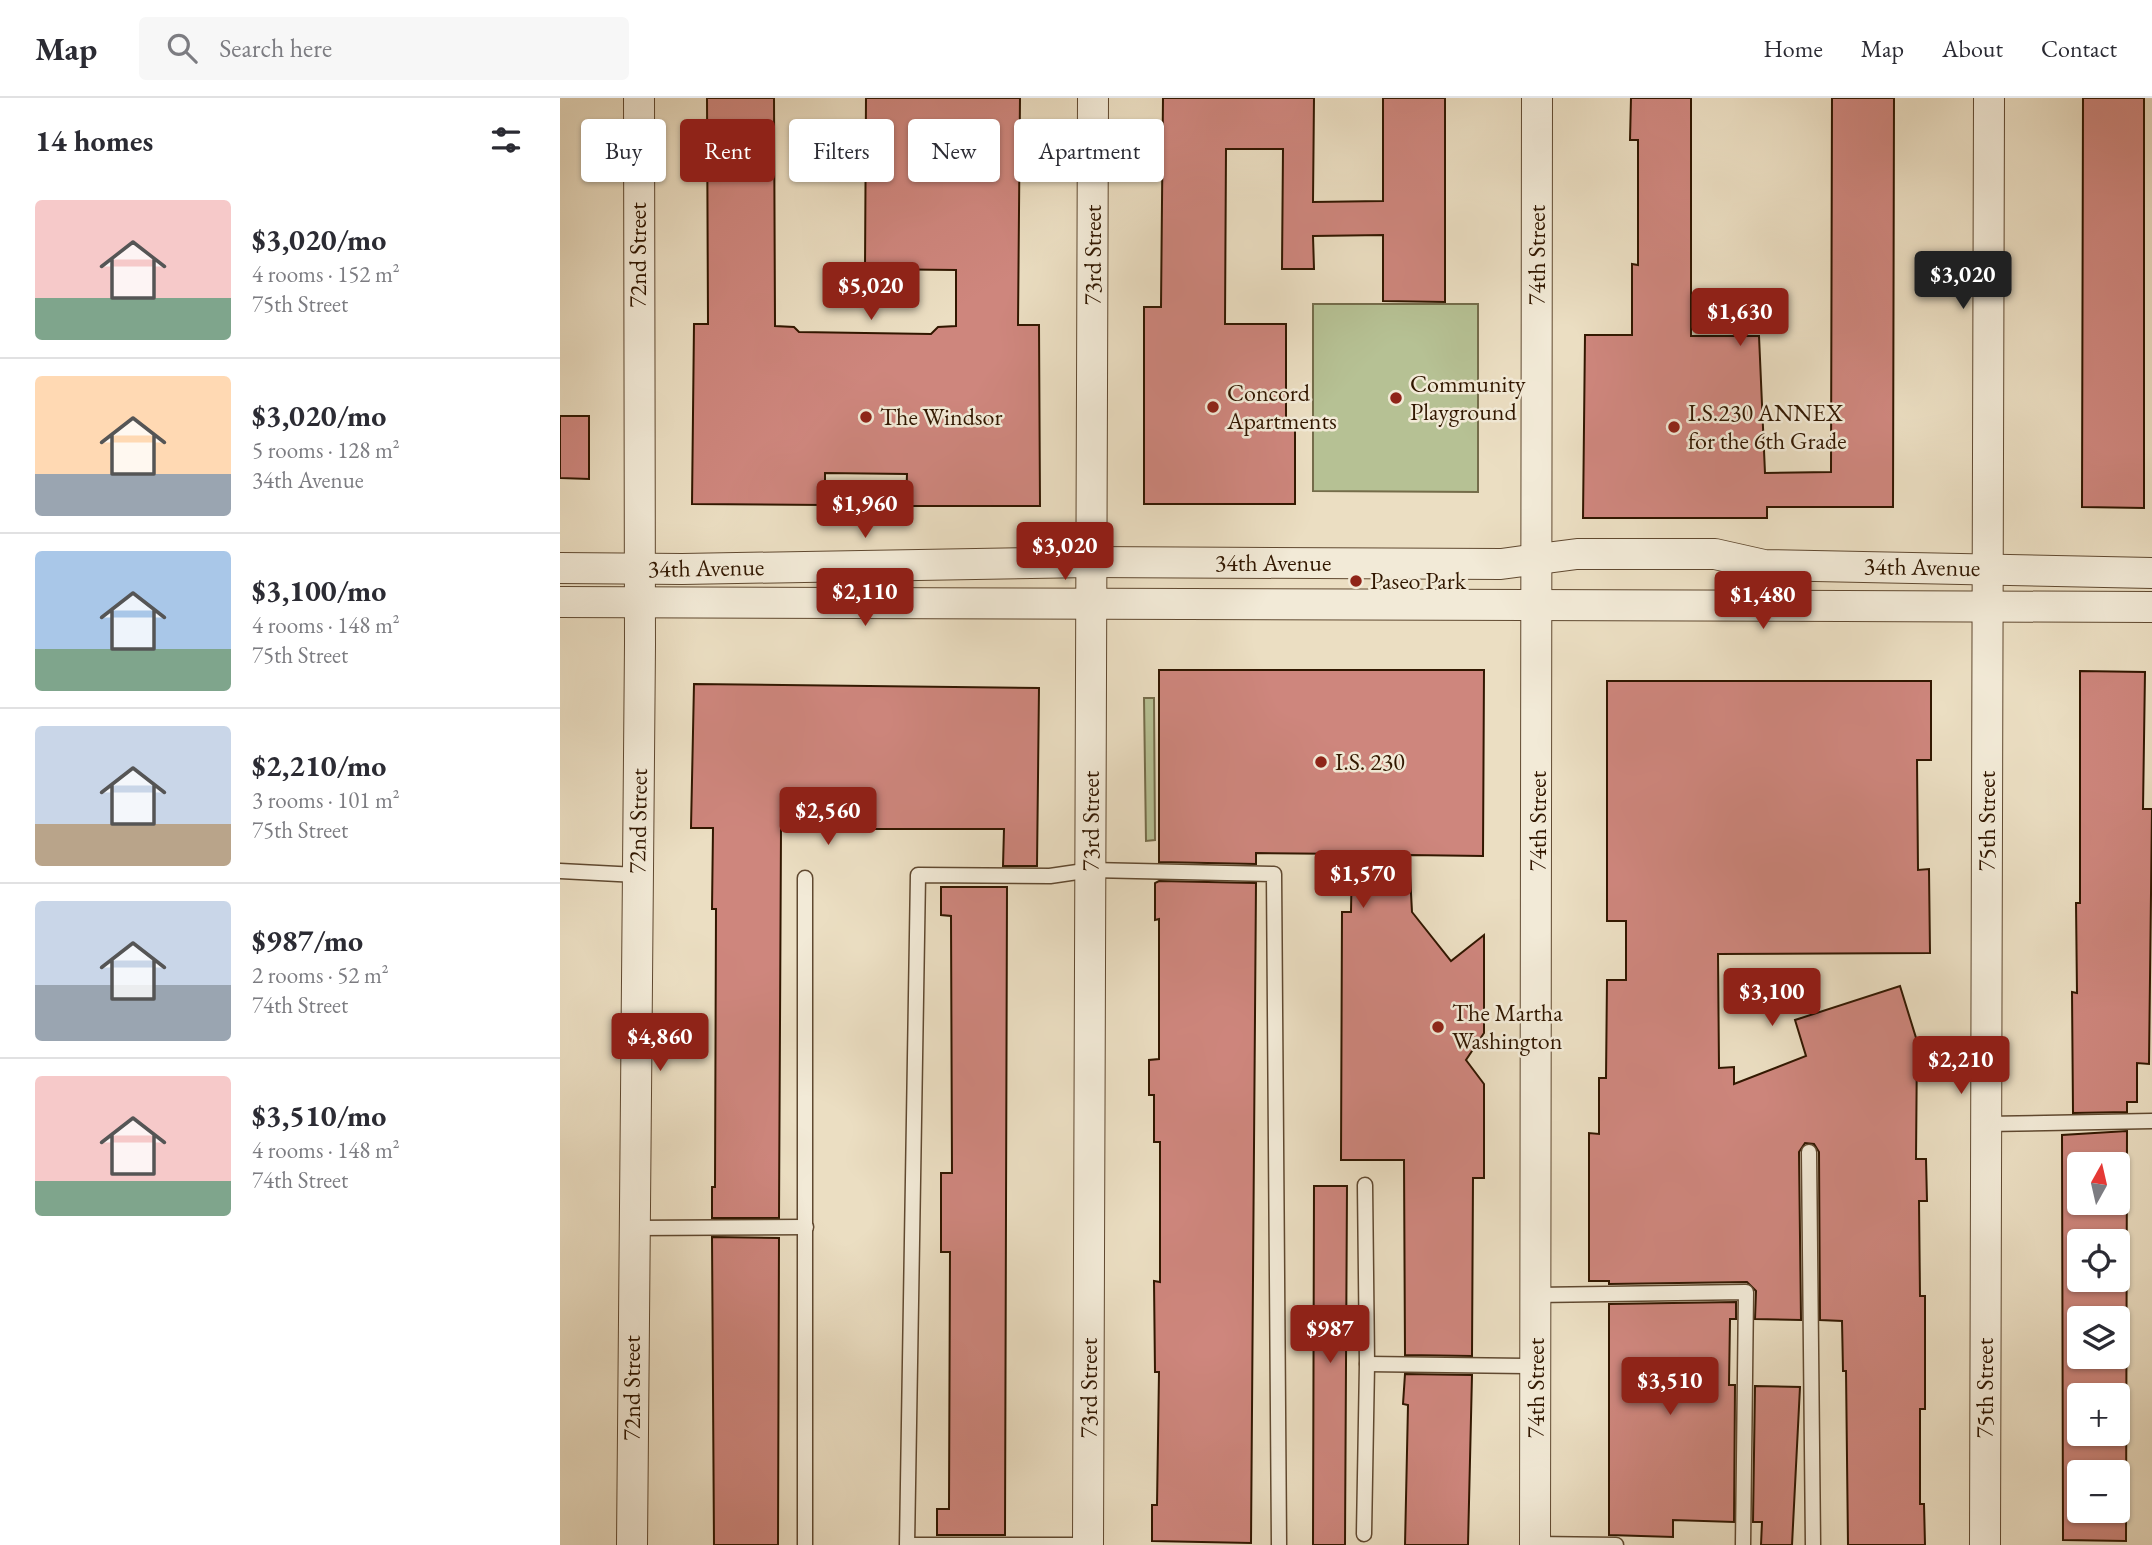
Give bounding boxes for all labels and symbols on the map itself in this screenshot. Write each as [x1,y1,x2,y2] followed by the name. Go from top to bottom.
[622,202,653,308] street label: 72nd Street
[1077,204,1108,305] street label: 73rd Street
[1521,204,1552,305] street label: 74th Street
[1906,252,2020,311] pin: $3,020
[814,262,928,322] pin: $5,020
[1683,288,1797,348] pin: $1,630
[1410,368,1526,427] place label: Community Playground
[1226,377,1337,436] place label: Concord Apartments
[1388,390,1404,406] marker: Community Playground
[1688,397,1847,456] place label: I.S.230 ANNEX for the 6th Grade
[1205,399,1221,415] marker: Concord Apartments
[880,401,1002,432] place label: The Windsor
[858,409,874,425] marker: The Windsor
[1666,419,1682,435] marker: I.S.230 ANNEX for the 6th Grade
[808,480,922,540] pin: $1,960
[1008,522,1122,582] pin: $3,020
[1215,547,1331,578] street label: 34th Avenue
[1863,550,1981,583] street label: 34th Avenue
[647,551,765,584] street label: 34th Avenue
[1370,565,1467,596] place label: Paseo Park
[808,568,922,628] pin: $2,110
[1706,572,1820,631] pin: $1,480
[1348,573,1364,589] marker: Paseo Park
[1335,746,1405,777] place label: I.S. 230
[1313,754,1329,770] marker: I.S. 230
[621,768,654,874] street label: 72nd Street
[1075,770,1106,871] street label: 73rd Street
[1522,770,1553,871] street label: 74th Street
[1971,770,2002,871] street label: 75th Street
[771,788,885,847] pin: $2,560
[1306,850,1420,910] pin: $1,570
[1715,968,1829,1028] pin: $3,100
[1452,997,1563,1056] place label: The Martha Washington
[603,1014,717,1073] pin: $4,860
[1430,1019,1446,1035] marker: The Martha Washington
[1904,1037,2018,1096] pin: $2,210
[2067,1152,2130,1214] north arrow
[1289,1306,1371,1365] pin: $987
[616,1335,647,1441] street label: 72nd Street
[1073,1337,1104,1438] street label: 73rd Street
[1520,1337,1551,1438] street label: 74th Street
[1969,1337,2000,1438] street label: 75th Street
[1613,1358,1727,1417] pin: $3,510

